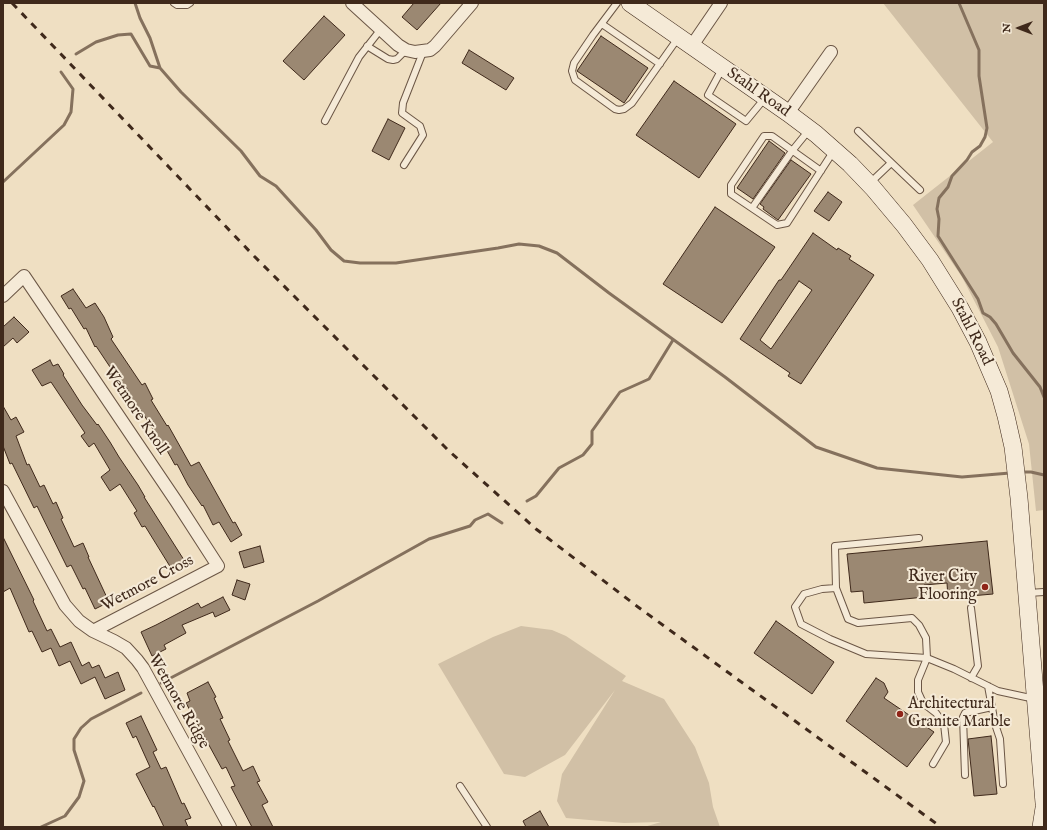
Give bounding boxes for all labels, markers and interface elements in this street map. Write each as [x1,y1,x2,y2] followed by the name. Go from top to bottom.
[999,8,1039,48] north arrow
[1000,23,1014,33] text: N
[723,64,793,122] street label: Stahl Road
[946,295,996,369] street label: Stahl Road
[98,363,172,459] street label: Wetmore Knoll
[98,552,198,616] street label: Wetmore Cross
[908,568,977,606] place label: River City Flooring
[980,582,990,592] marker: River City Flooring
[143,651,213,753] street label: Wetmore Ridge
[908,695,1011,733] place label: Architectural Granite Marble
[895,709,905,719] marker: Architectural Granite Marble

